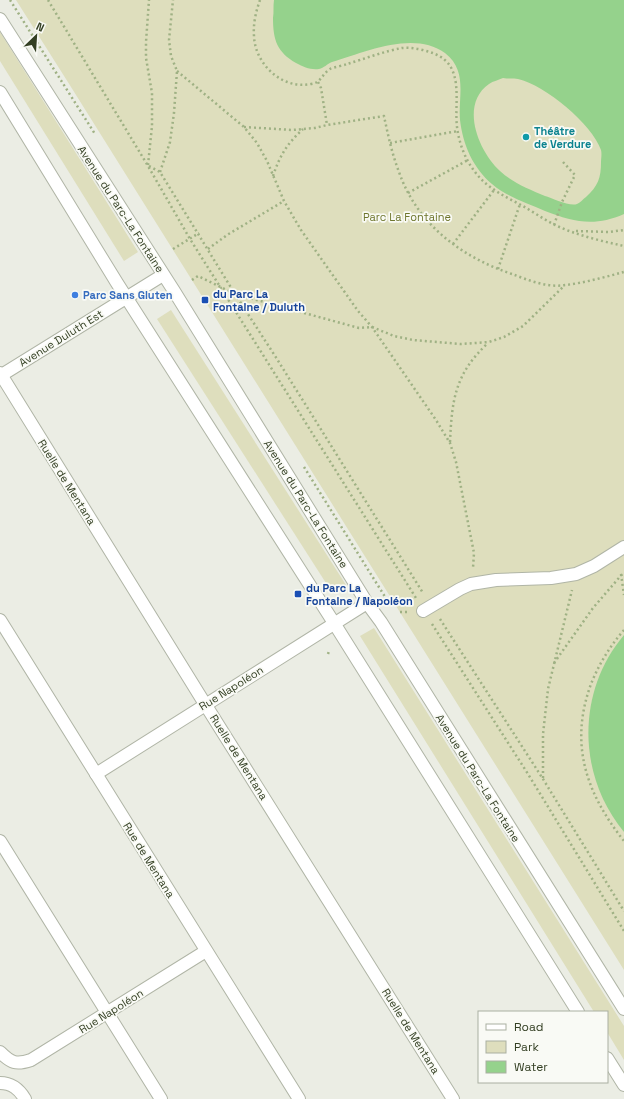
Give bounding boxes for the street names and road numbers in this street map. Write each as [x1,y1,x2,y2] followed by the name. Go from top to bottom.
[75,143,167,275] street label: Avenue du Parc-La Fontaine
[16,306,106,370] street label: Avenue Duluth Est
[35,437,99,528] street label: Ruelle de Mentana
[261,437,351,571] street label: Avenue du Parc-La Fontaine
[196,663,266,713] street label: Rue Napoléon
[433,711,523,845] street label: Avenue du Parc-La Fontaine
[207,712,271,803] street label: Ruelle de Mentana
[120,820,178,901] street label: Rue de Mentana
[76,986,146,1036] street label: Rue Napoléon
[379,986,443,1077] street label: Ruelle de Mentana

